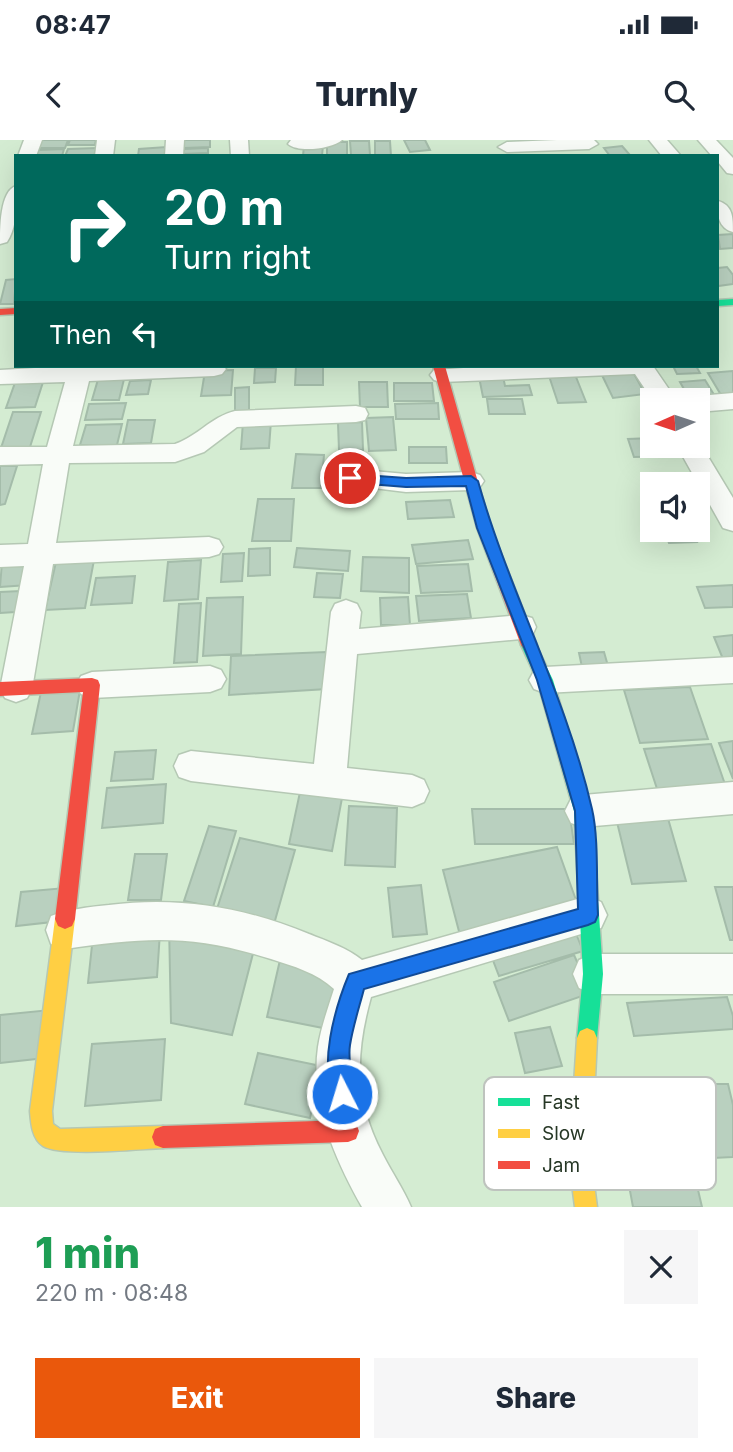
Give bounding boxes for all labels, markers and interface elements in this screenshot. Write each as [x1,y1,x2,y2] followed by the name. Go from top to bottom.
[35,9,111,40] text: 08:47
[315,75,418,114] text: Turnly
[35,76,73,114] icon: back
[660,76,698,114] icon: search
[164,178,284,237] text: 20 m
[49,182,140,273] icon: right
[164,238,311,277] text: Turn right
[126,315,164,353] icon: left
[49,319,112,350] text: Then
[640,388,710,458] north arrow
[640,388,710,542] map controls
[320,448,380,508] pin
[331,459,369,497] icon: arrive
[640,472,710,542] button: sound
[305,1057,379,1131] position arrow
[484,1077,716,1190] legend
[542,1091,580,1114] text: Fast
[542,1122,585,1145] text: Slow
[542,1154,580,1177] text: Jam
[35,1227,140,1278] text: 1 min
[624,1230,698,1304] button: close
[35,1279,188,1307] text: 220 m · 08:48
[35,1358,360,1438] button: Exit
[374,1358,698,1438] button: Share

